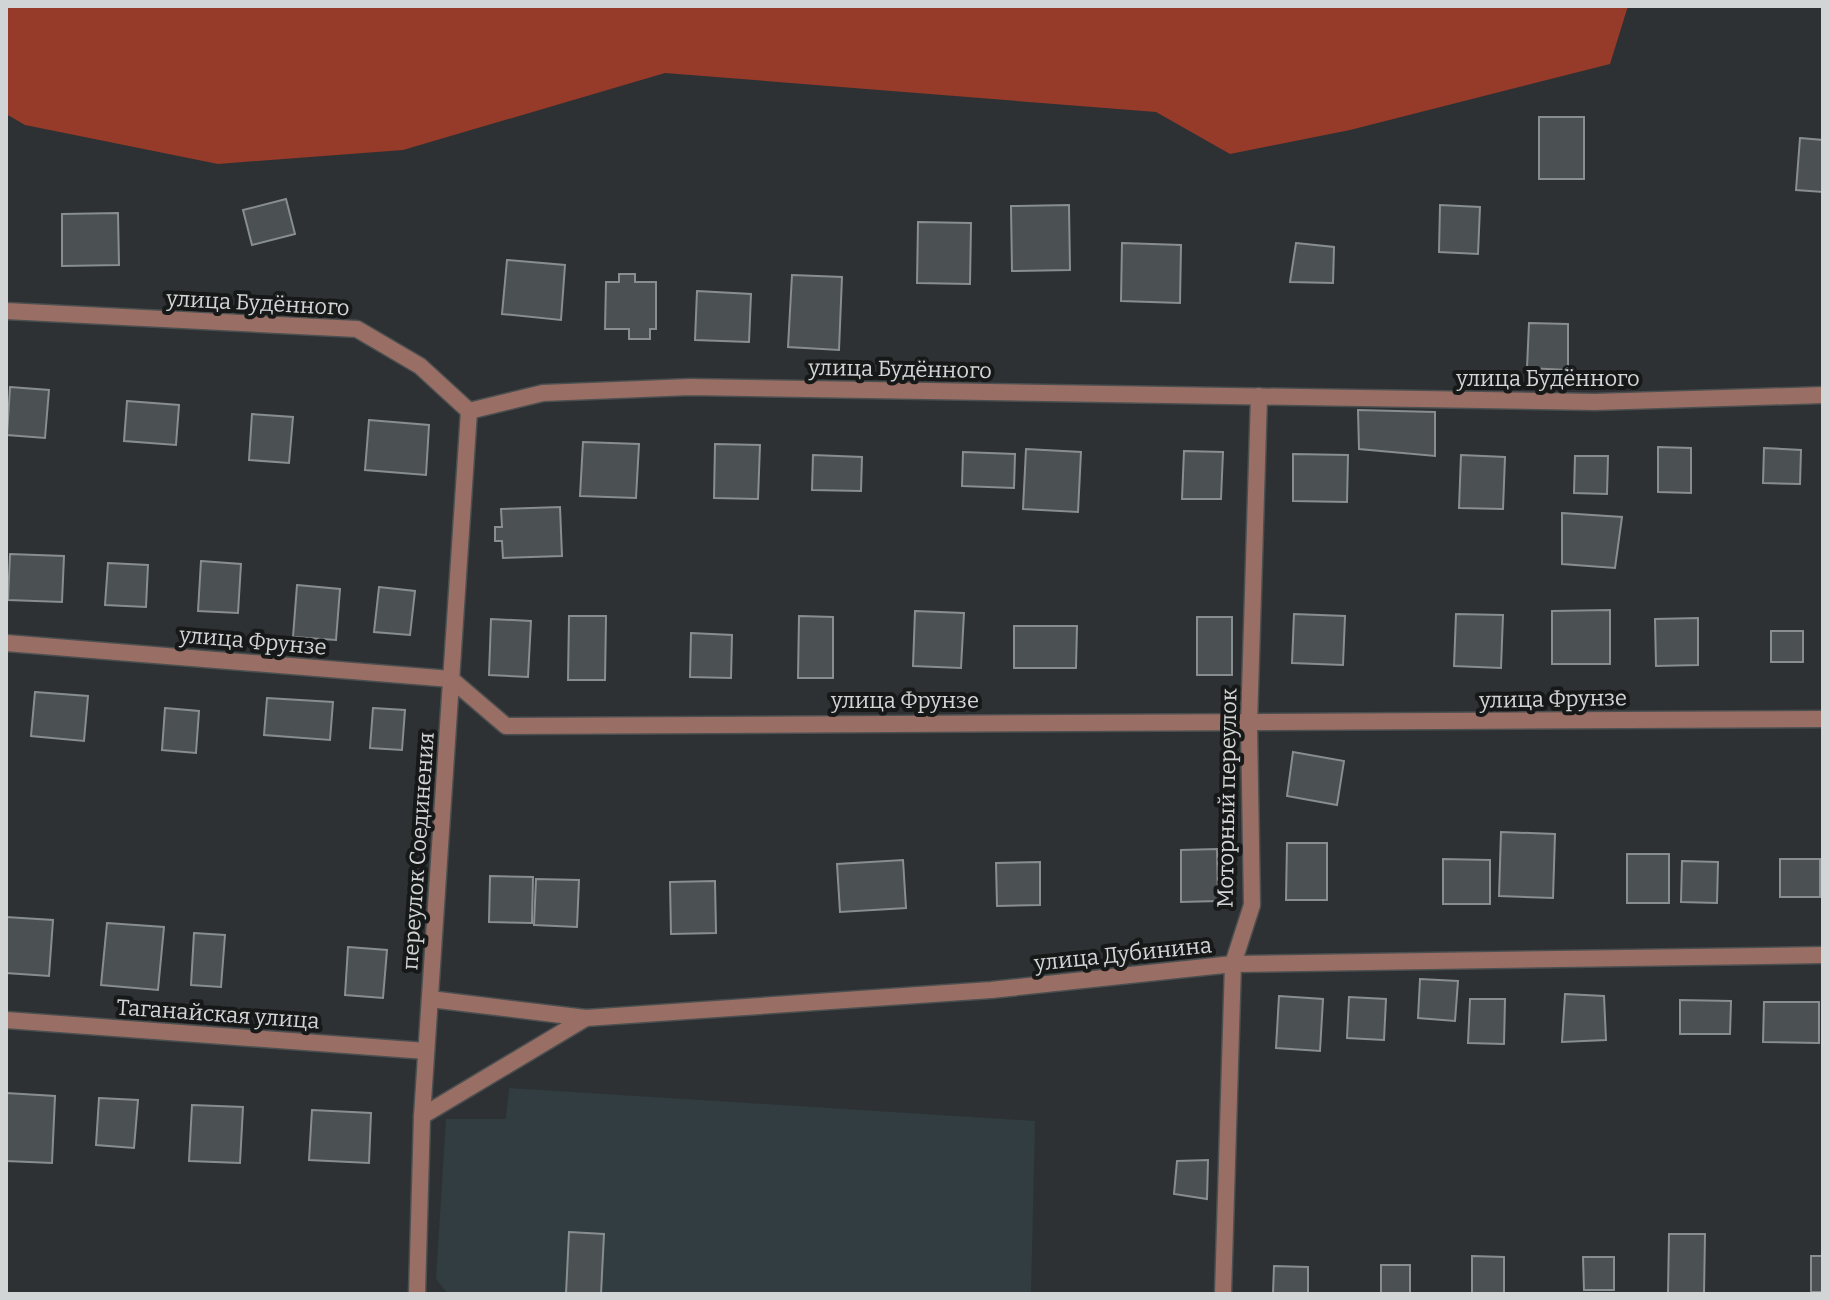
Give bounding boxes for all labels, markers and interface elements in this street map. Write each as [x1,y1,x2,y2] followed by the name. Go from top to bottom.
[165,285,350,321] street label: улица Будённого
[807,354,992,384] street label: улица Будённого
[1455,365,1640,392] street label: улица Будённого
[177,621,328,661] street label: улица Фрунзе
[1478,684,1627,714] street label: улица Фрунзе
[830,687,979,714] street label: улица Фрунзе
[1212,688,1242,908] street label: Моторный переулок
[396,731,440,971] street label: переулок Соединения
[1032,931,1213,977] street label: улица Дубинина
[116,993,320,1035] street label: Таганайская улица

